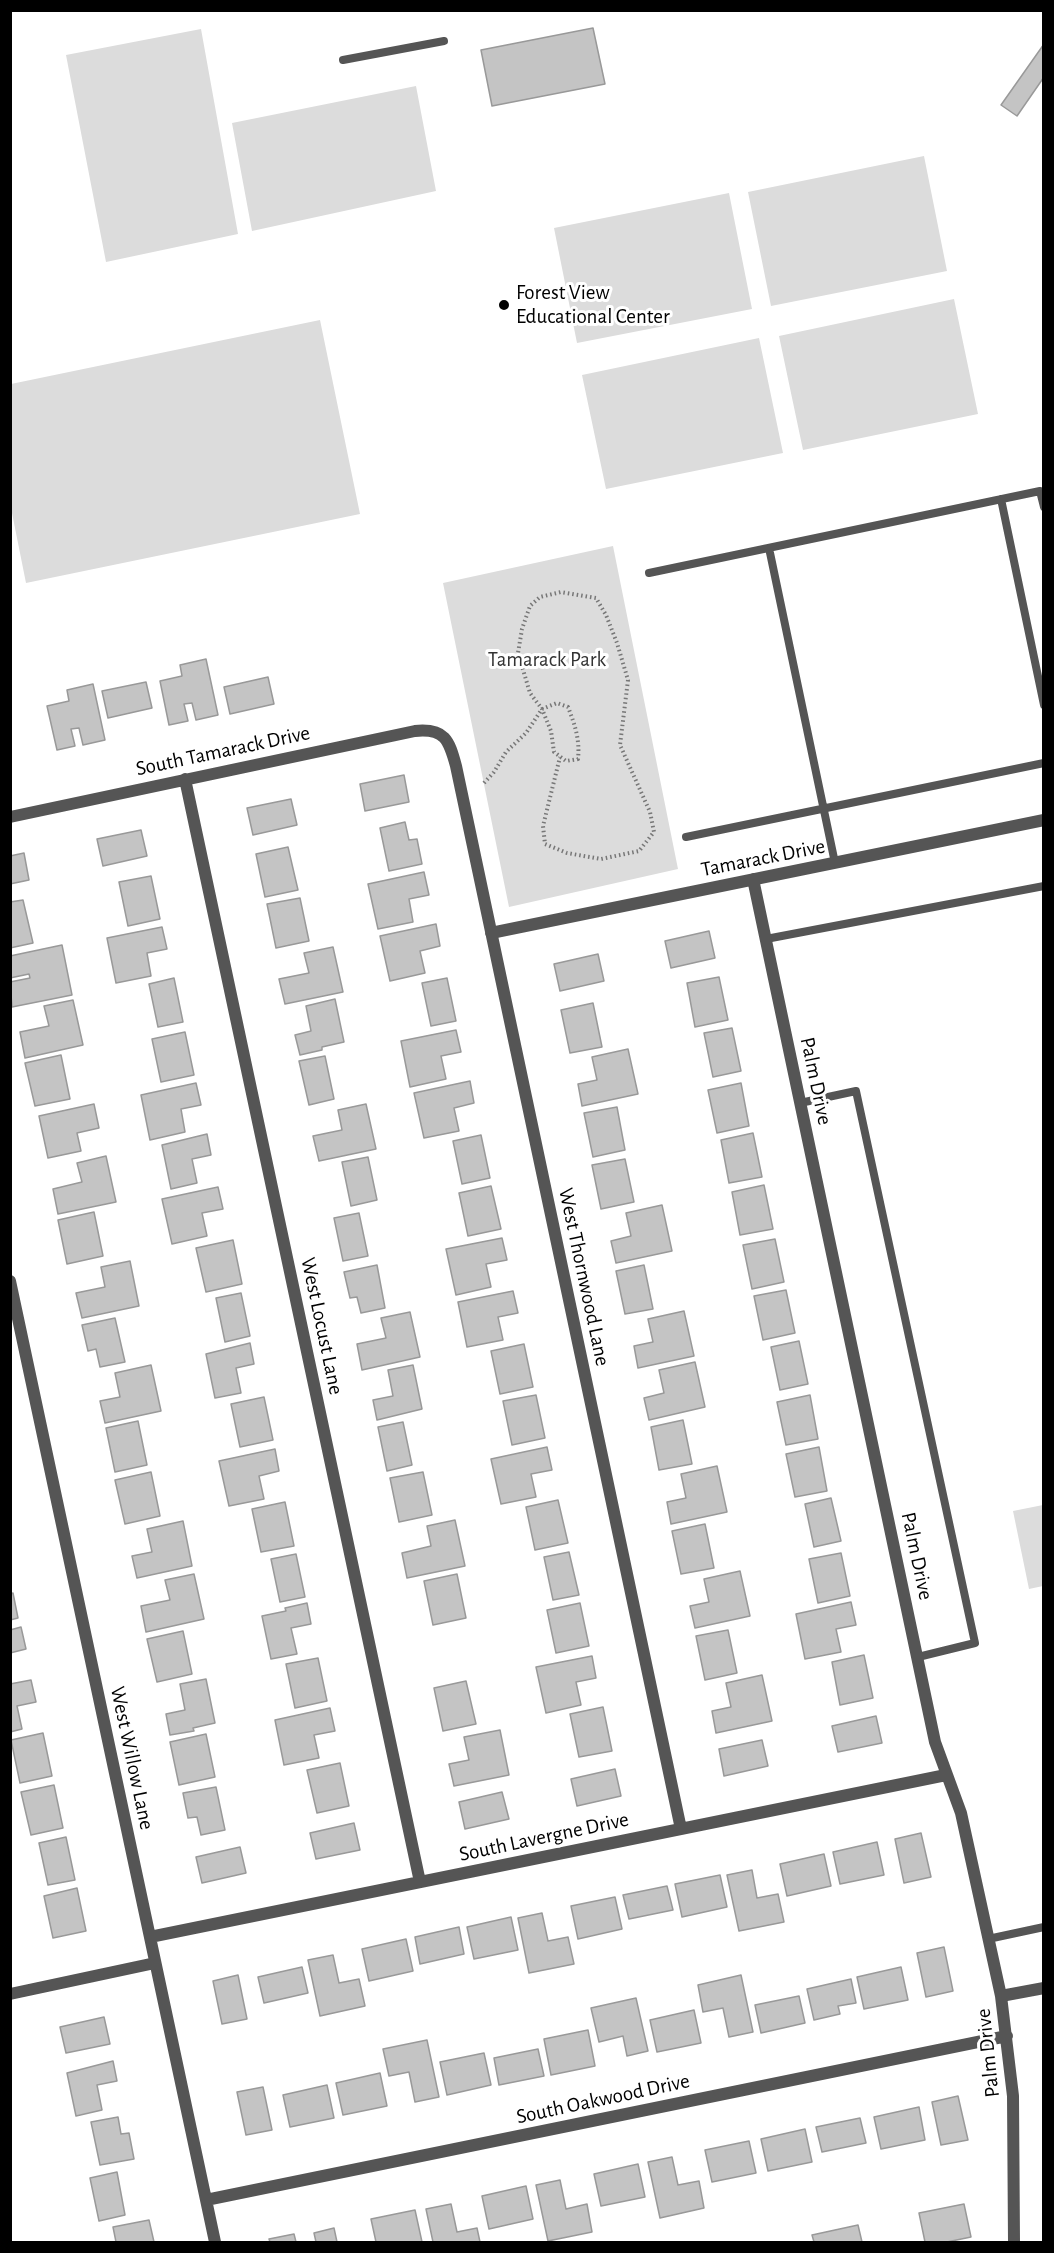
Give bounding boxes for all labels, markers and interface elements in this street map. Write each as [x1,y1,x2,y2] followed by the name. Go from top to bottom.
[516,280,670,330] place label: Forest View Educational Center
[497,298,511,312] marker: Forest View Educational Center
[488,647,606,673] park label: Tamarack Park
[134,720,312,782] street label: South Tamarack Drive
[699,834,827,882] street label: Tamarack Drive
[794,1035,838,1127] street label: Palm Drive
[553,1186,615,1368] street label: West Thornwood Lane
[295,1255,349,1397] street label: West Locust Lane
[895,1510,939,1602] street label: Palm Drive
[104,1684,160,1832] street label: West Willow Lane
[457,1807,631,1867] street label: South Lavergne Drive
[971,2007,1005,2099] street label: Palm Drive
[514,2068,692,2130] street label: South Oakwood Drive

